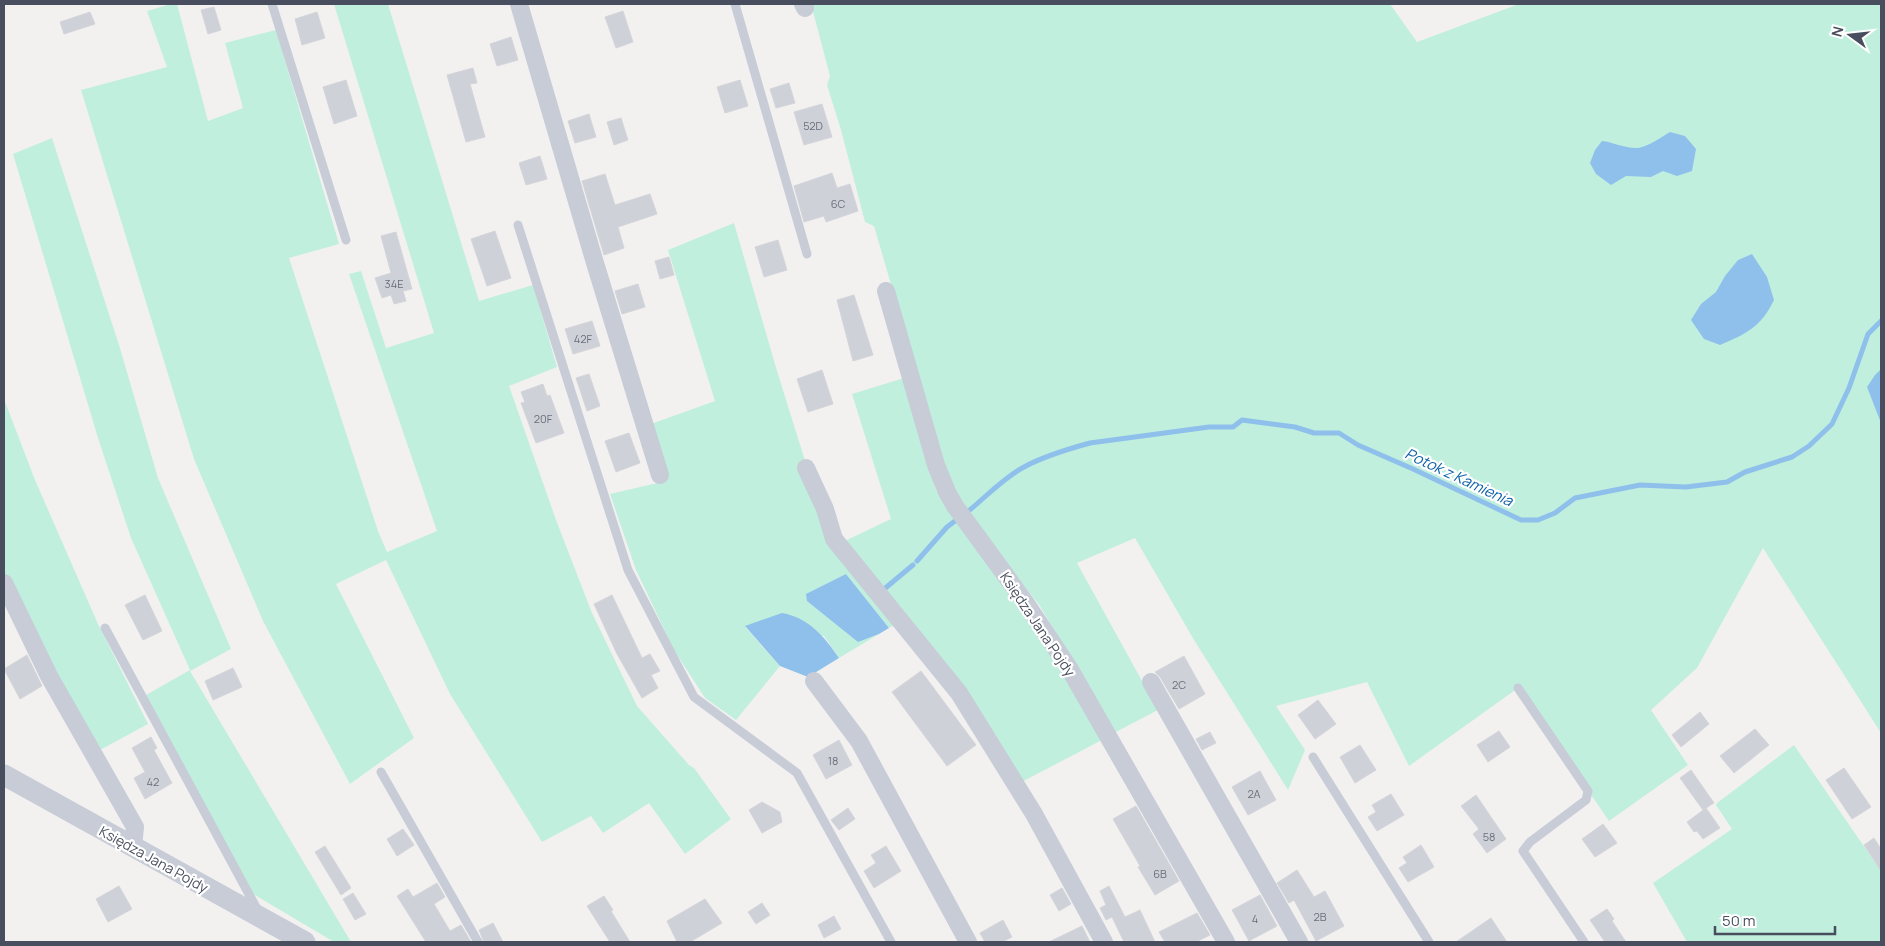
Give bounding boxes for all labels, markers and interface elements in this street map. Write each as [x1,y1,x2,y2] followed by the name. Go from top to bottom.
[1825,10,1875,60] north arrow
[1826,24,1847,39] text: N
[803,118,823,133] house number: 52D
[831,196,845,211] house number: 6C
[385,276,403,291] house number: 34E
[574,331,593,346] house number: 42F
[534,411,553,426] house number: 20F
[1402,443,1517,511] water label: Potok z Kamienia
[996,568,1080,680] street label: Księdza Jana Pojdy
[1172,677,1186,692] house number: 2C
[828,753,838,768] house number: 18
[147,774,159,789] house number: 42
[1247,786,1261,801] house number: 2A
[96,821,212,897] street label: Księdza Jana Pojdy
[1483,829,1495,844] house number: 58
[1153,866,1167,881] house number: 6B
[1715,904,1835,936] scale bar
[1313,909,1327,924] house number: 2B
[1722,910,1756,931] text: 50 m
[1252,911,1258,926] house number: 4

